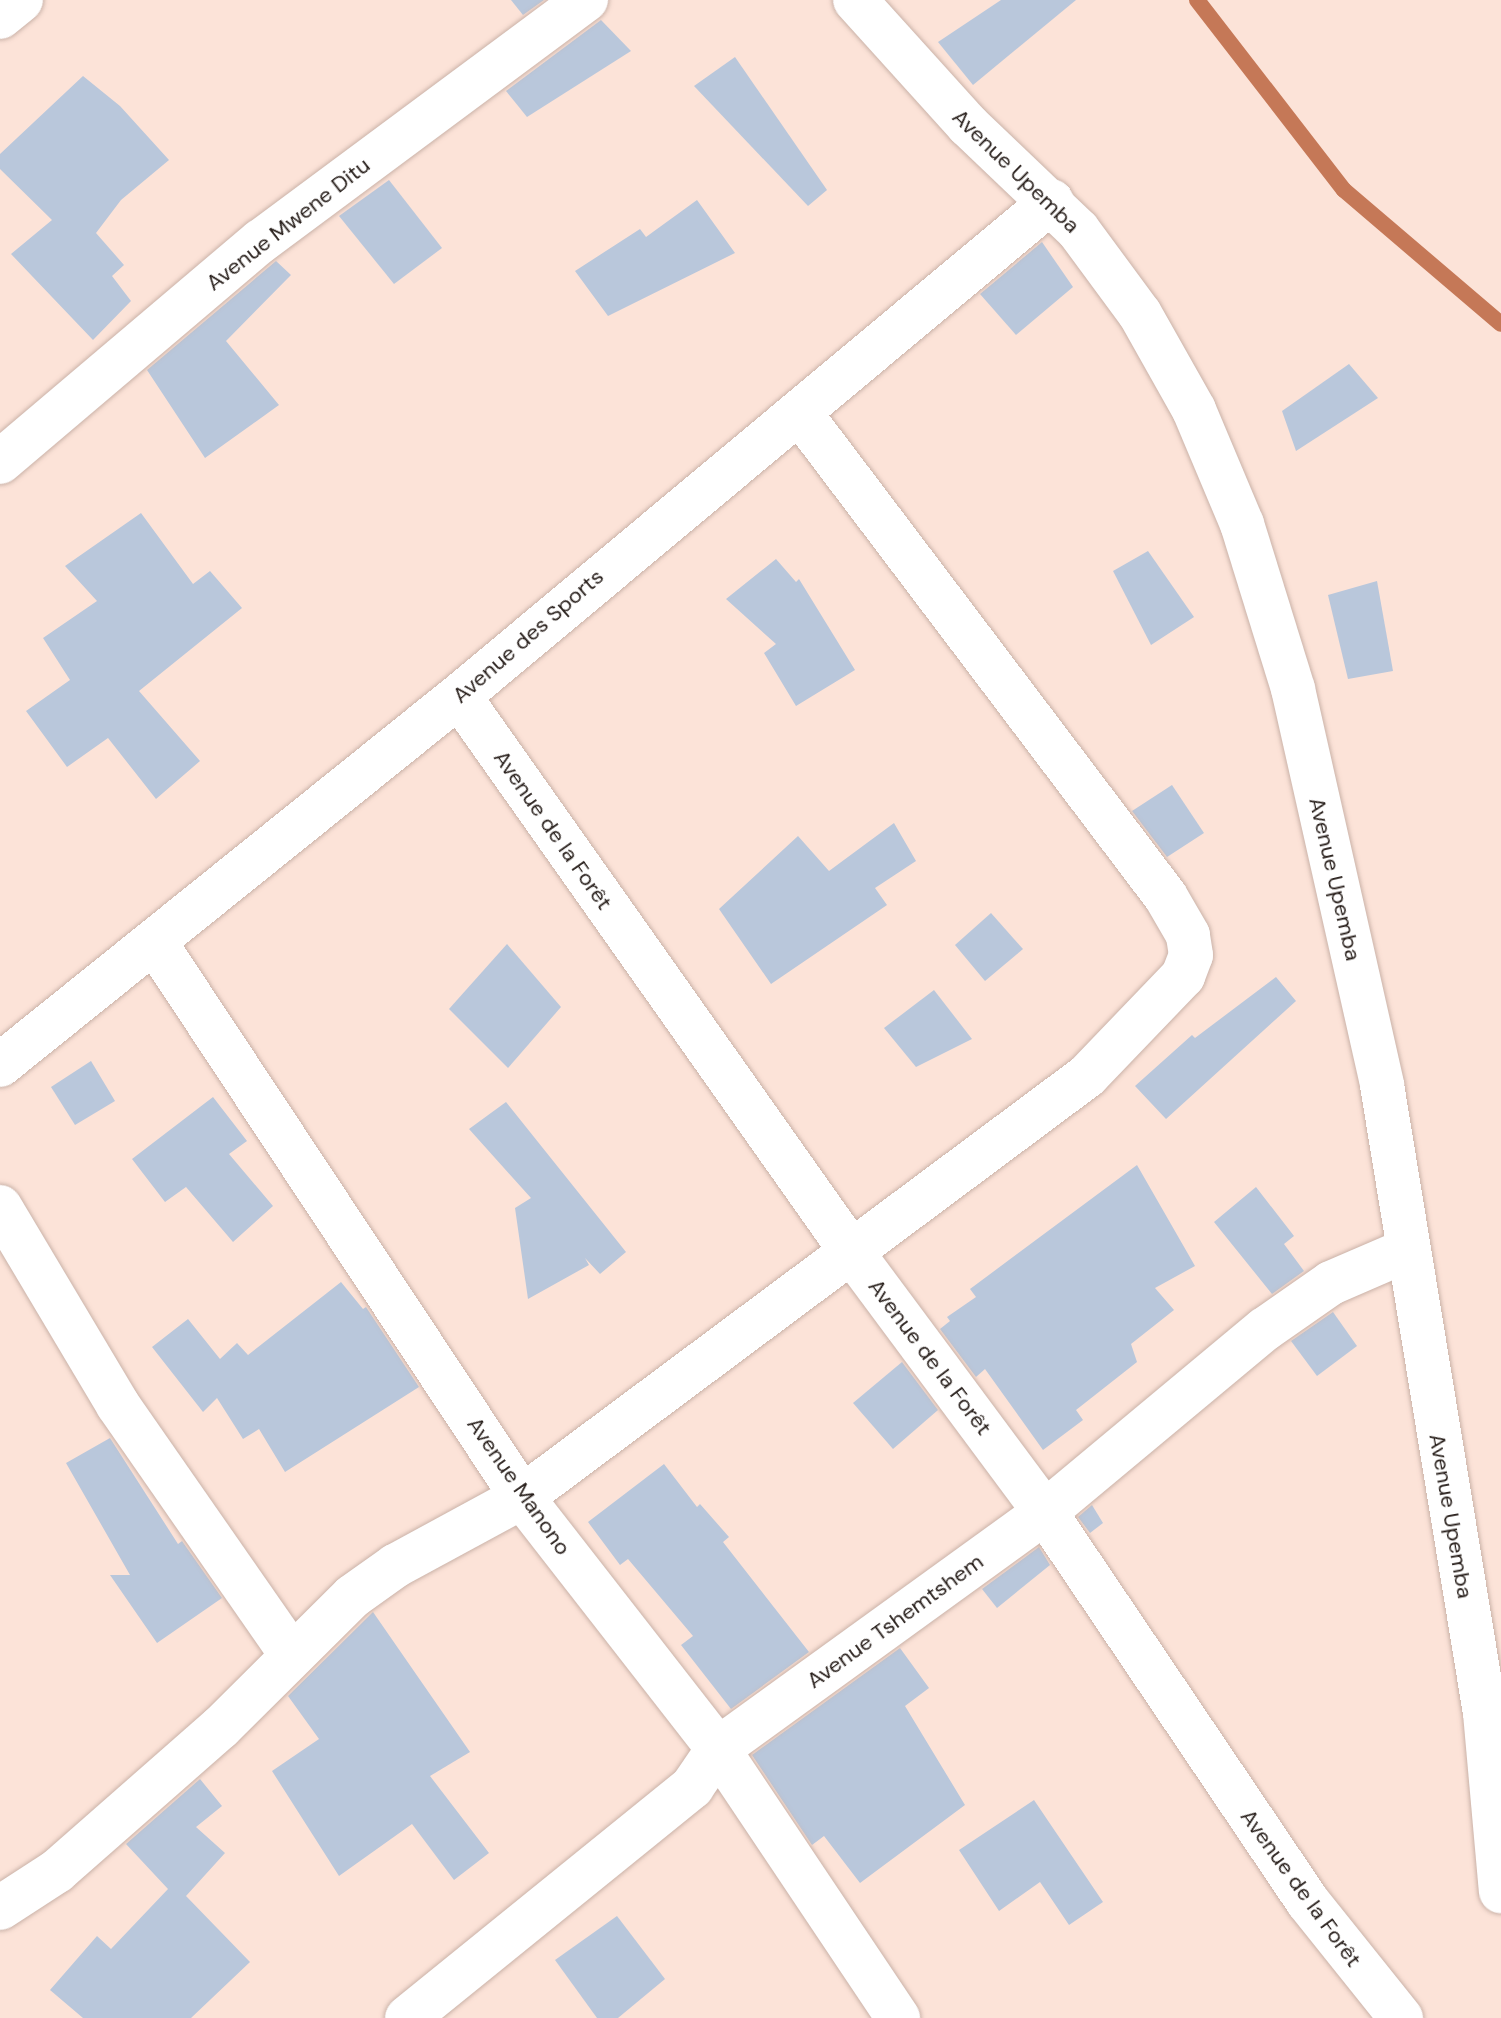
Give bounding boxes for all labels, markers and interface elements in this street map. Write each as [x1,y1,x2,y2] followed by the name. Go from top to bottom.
[947,104,1085,238] street label: Avenue Upemba
[201,152,375,296] street label: Avenue Mwene Ditu
[447,563,609,709] street label: Avenue des Sports
[488,745,618,915] street label: Avenue de la Forêt
[1303,795,1367,963] street label: Avenue Upemba
[863,1274,997,1440] street label: Avenue de la Forêt
[462,1412,576,1560] street label: Avenue Manono
[1424,1432,1478,1600] street label: Avenue Upemba
[802,1548,988,1694] street label: Avenue Tshemtshem
[1235,1804,1367,1972] street label: Avenue de la Forêt

